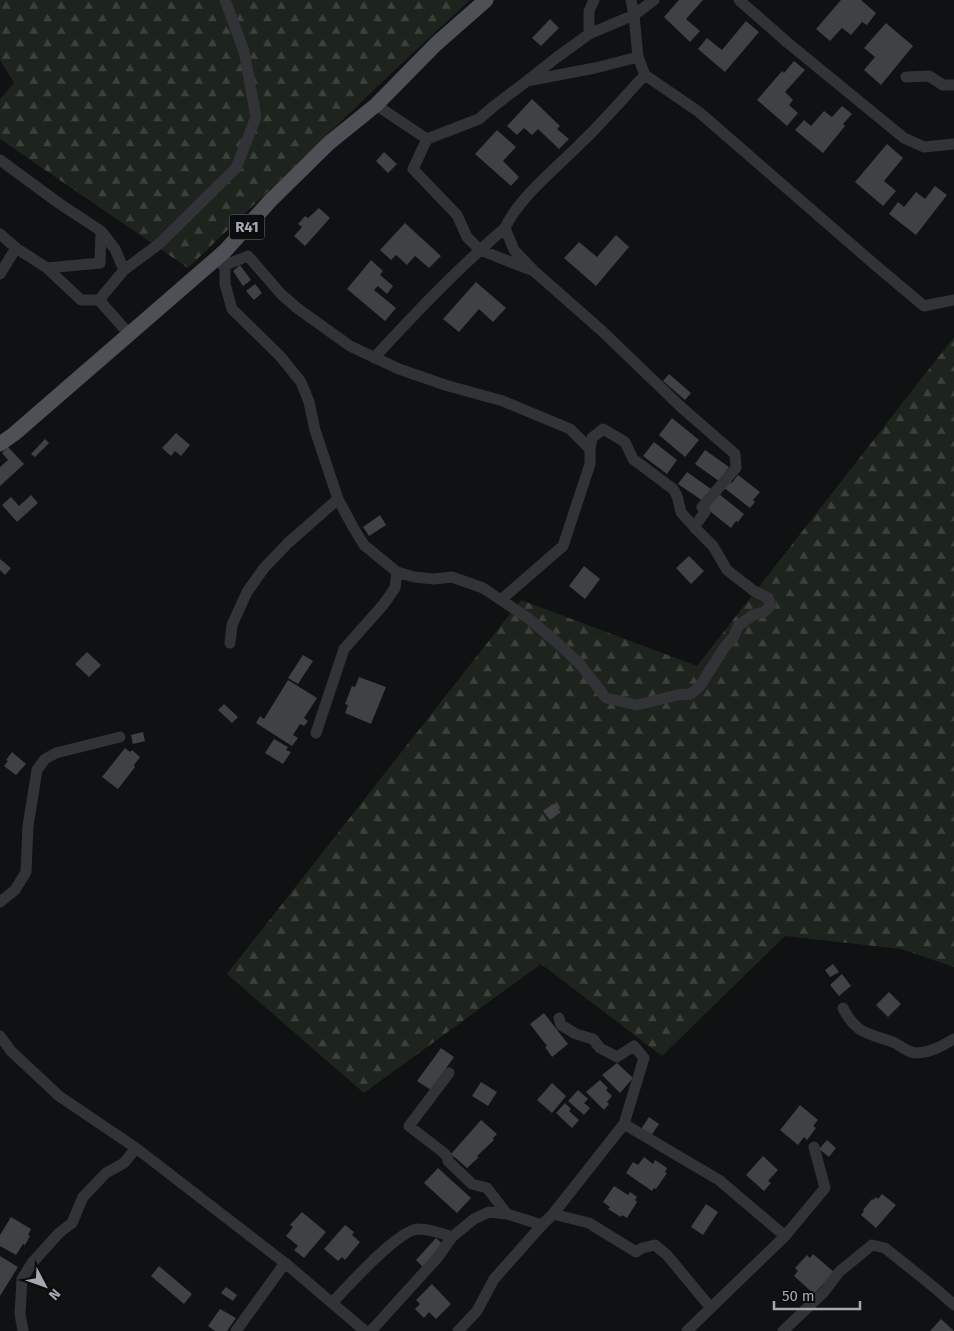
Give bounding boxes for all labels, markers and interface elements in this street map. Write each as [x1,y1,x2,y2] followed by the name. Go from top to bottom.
[230,214,264,240] road number: R41
[20,1261,70,1311] north arrow
[774,1278,860,1310] scale bar
[45,1285,64,1303] text: N
[782,1287,815,1305] text: 50 m

